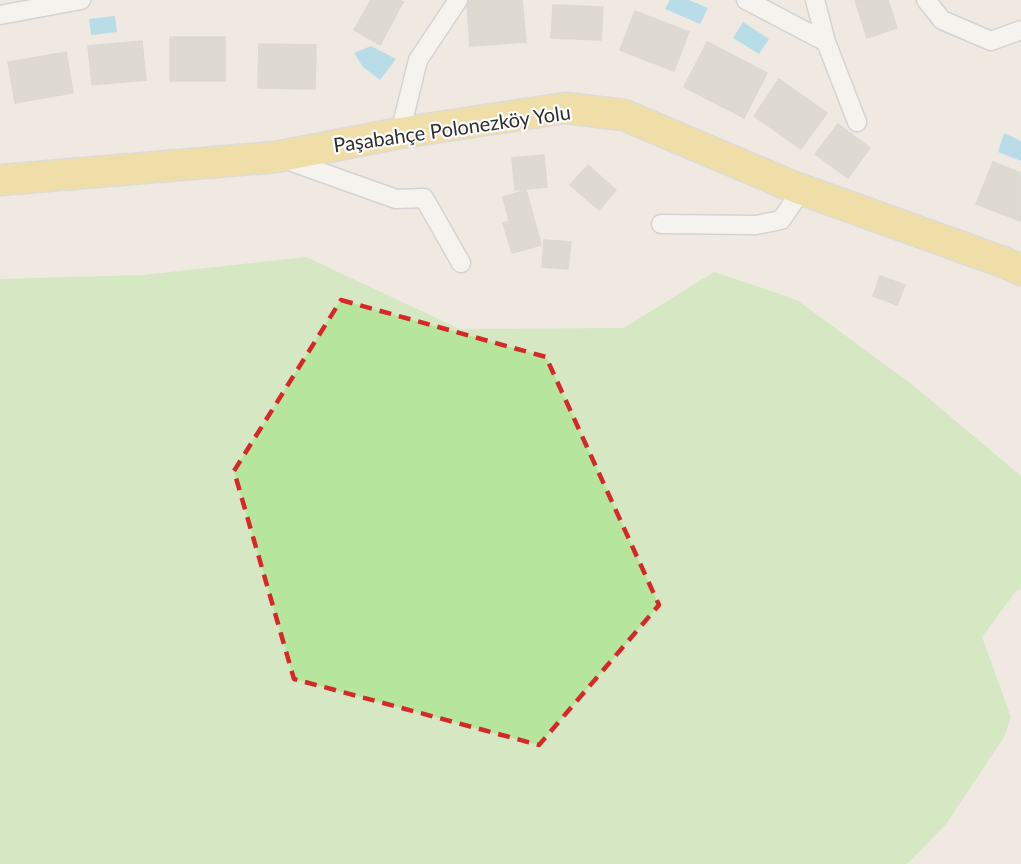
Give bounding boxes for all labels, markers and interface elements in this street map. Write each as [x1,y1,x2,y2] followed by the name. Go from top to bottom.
[332,99,572,157] street label: Paşabahçe Polonezköy Yolu

